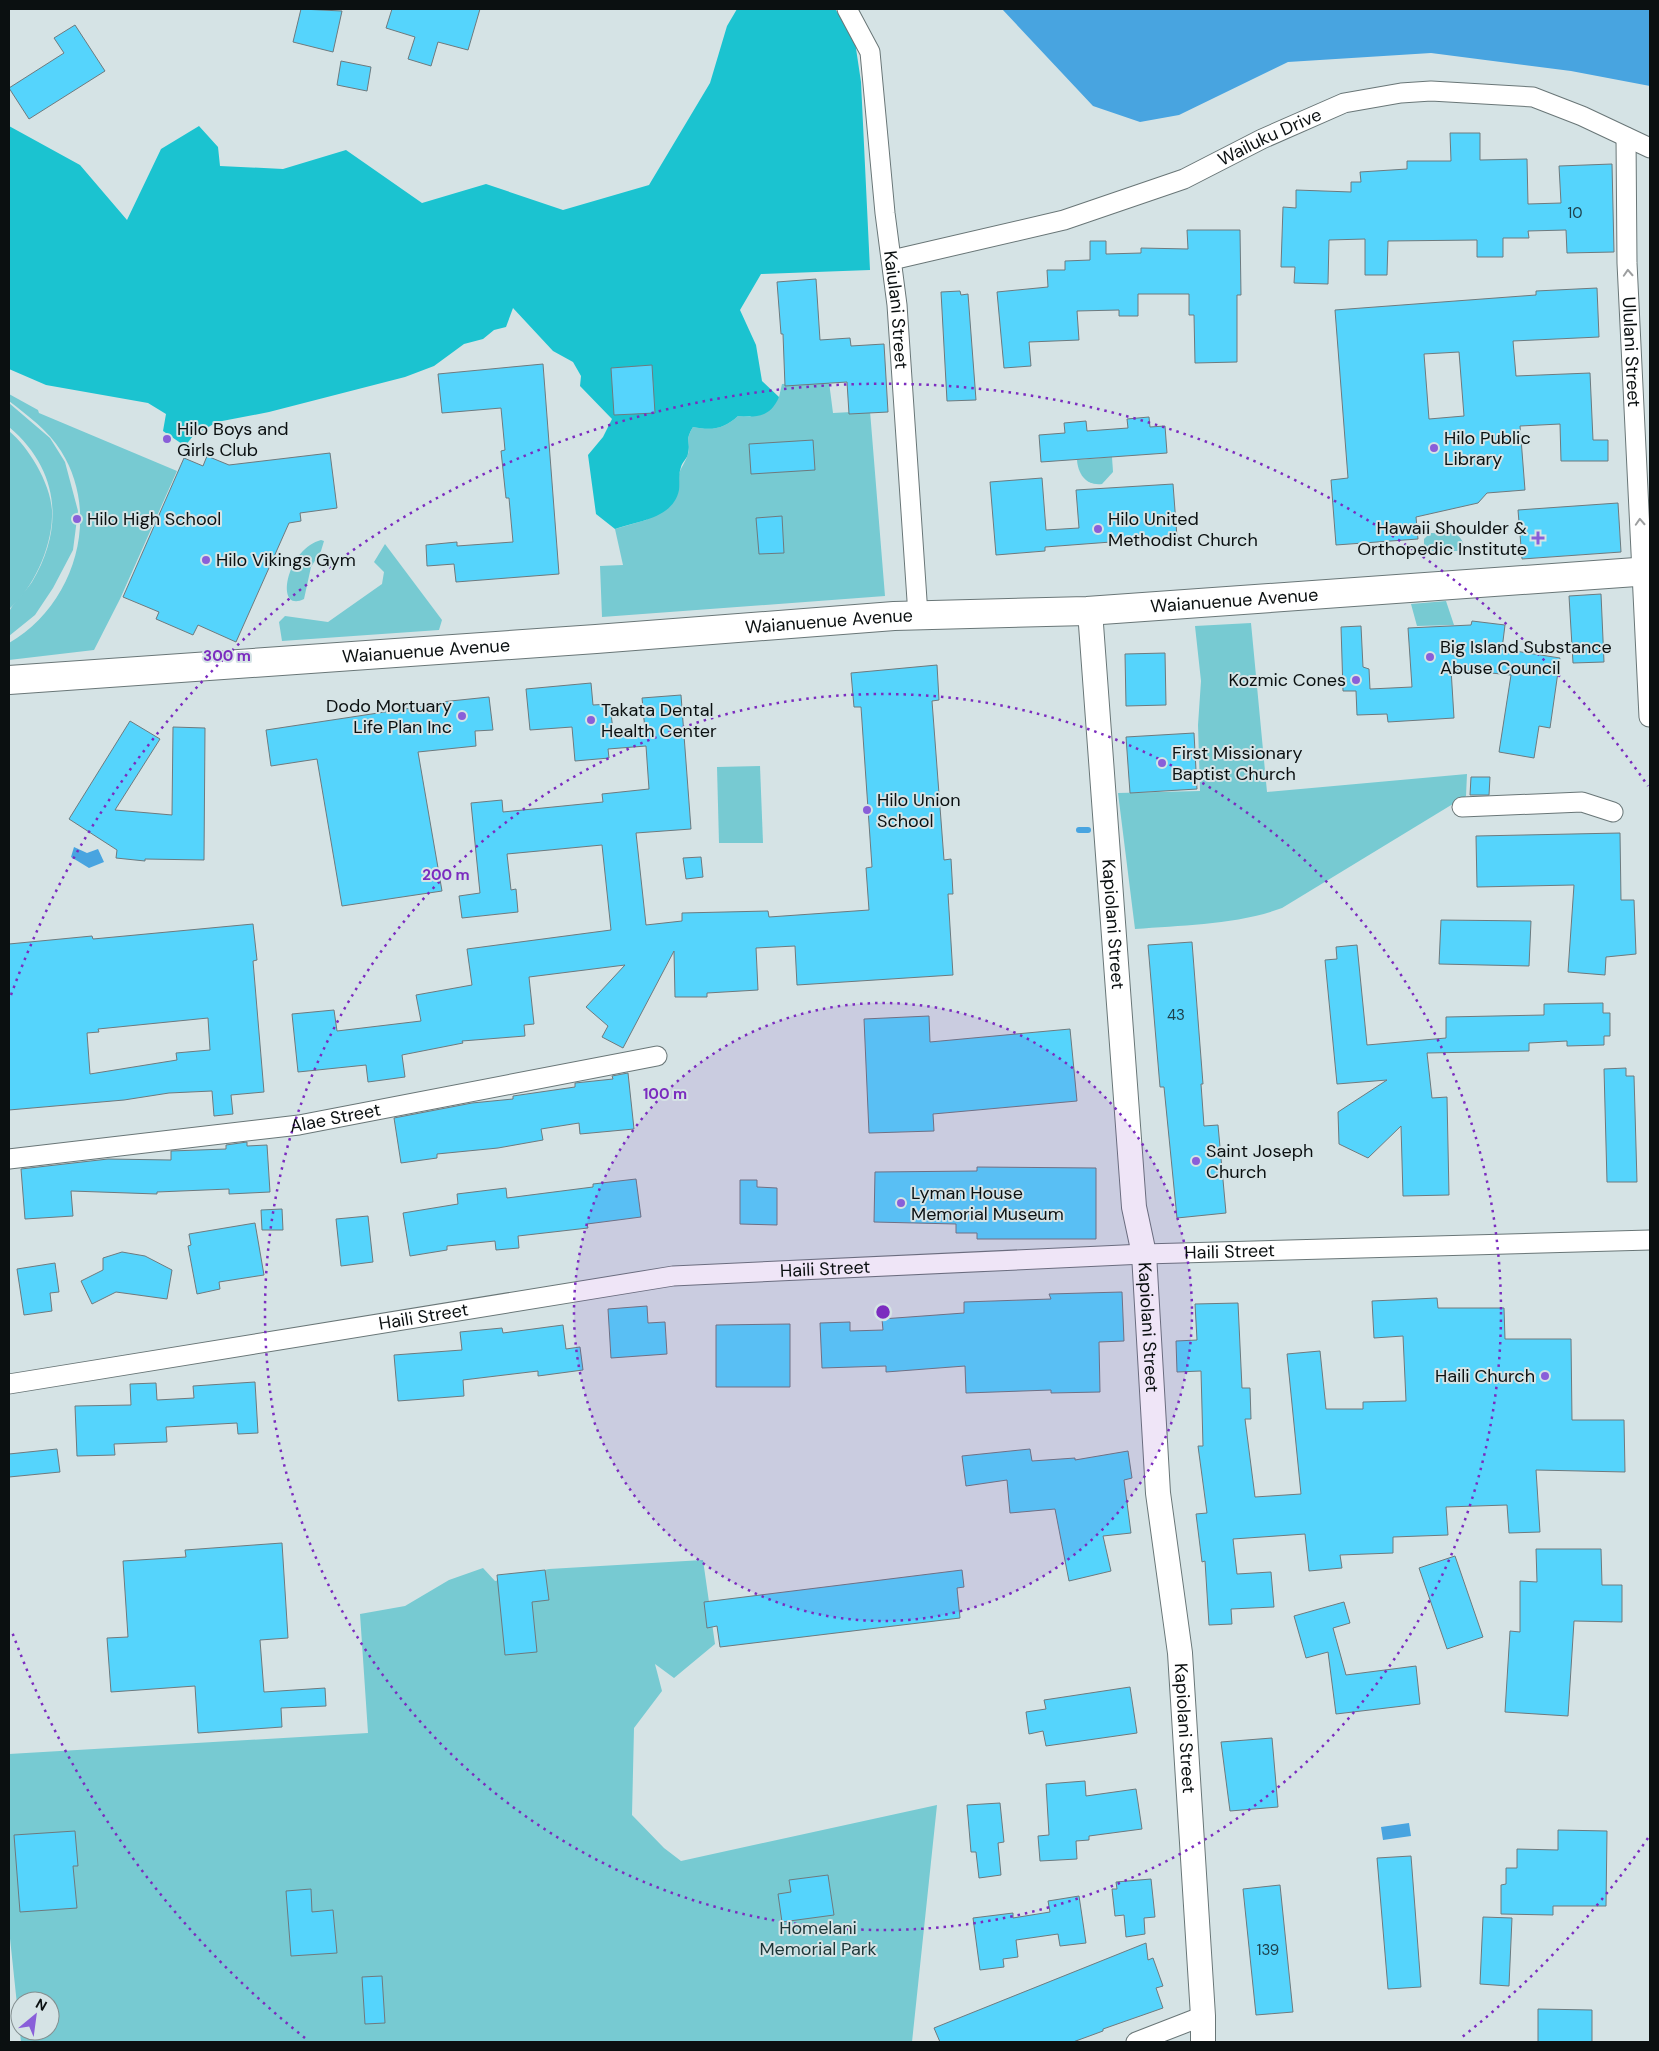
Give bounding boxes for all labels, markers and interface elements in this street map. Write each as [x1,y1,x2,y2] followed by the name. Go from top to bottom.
[1214,102,1325,172] street label: Wailuku Drive
[1568,203,1582,223] house number: 10
[878,249,913,370] street label: Kaiulani Street
[1622,269,1633,277] one-way arrow
[1617,296,1646,408] street label: Ululani Street
[177,417,289,462] place label: Hilo Boys and Girls Club
[1444,426,1531,471] place label: Hilo Public Library
[161,433,173,445] marker: Hilo Boys and Girls Club
[1428,442,1440,454] marker: Hilo Public Library
[87,507,221,531] place label: Hilo High School
[1108,507,1258,552] place label: Hilo United Methodist Church
[71,513,83,525] marker: Hilo High School
[1357,516,1527,561] place label: Hawaii Shoulder & Orthopedic Institute
[1635,518,1646,526] one-way arrow
[1092,523,1104,535] marker: Hilo United Methodist Church
[1531,531,1545,545] marker: Hawaii Shoulder & Orthopedic Institute
[216,548,356,572] place label: Hilo Vikings Gym
[200,554,212,566] marker: Hilo Vikings Gym
[1149,583,1319,618] street label: Waianuenue Avenue
[744,604,913,639] street label: Waianuenue Avenue
[341,633,511,669] street label: Waianuenue Avenue
[1440,635,1612,680] place label: Big Island Substance Abuse Council
[203,646,251,666] text: 300 m
[1424,651,1436,663] marker: Big Island Substance Abuse Council
[1229,668,1346,692] place label: Kozmic Cones
[1350,674,1362,686] marker: Kozmic Cones
[326,694,452,739] place label: Dodo Mortuary Life Plan Inc
[601,698,717,743] place label: Takata Dental Health Center
[456,710,468,722] marker: Dodo Mortuary Life Plan Inc
[585,714,597,726] marker: Takata Dental Health Center
[1172,741,1302,786] place label: First Missionary Baptist Church
[1156,757,1168,769] marker: First Missionary Baptist Church
[877,788,961,833] place label: Hilo Union School
[861,804,873,816] marker: Hilo Union School
[1096,858,1130,990] street label: Kapiolani Street
[422,865,470,885] text: 200 m
[1167,1005,1185,1025] house number: 43
[643,1084,687,1104] text: 100 m
[289,1098,383,1138] street label: Alae Street
[1206,1139,1313,1184] place label: Saint Joseph Church
[1190,1155,1202,1167] marker: Saint Joseph Church
[911,1181,1064,1226] place label: Lyman House Memorial Museum
[895,1197,907,1209] marker: Lyman House Memorial Museum
[1184,1238,1275,1265] street label: Haili Street
[779,1255,871,1283] street label: Haili Street
[1132,1261,1164,1393] street label: Kapiolani Street
[377,1297,470,1336] street label: Haili Street
[874,1303,892,1321] centre of rings
[1435,1364,1535,1388] place label: Haili Church
[1539,1370,1551,1382] marker: Haili Church
[1169,1662,1201,1794] street label: Kapiolani Street
[759,1916,877,1961] park label: Homelani Memorial Park
[1257,1940,1279,1960] house number: 139
[10,1991,60,2041] north arrow
[32,1994,50,2015] text: N

